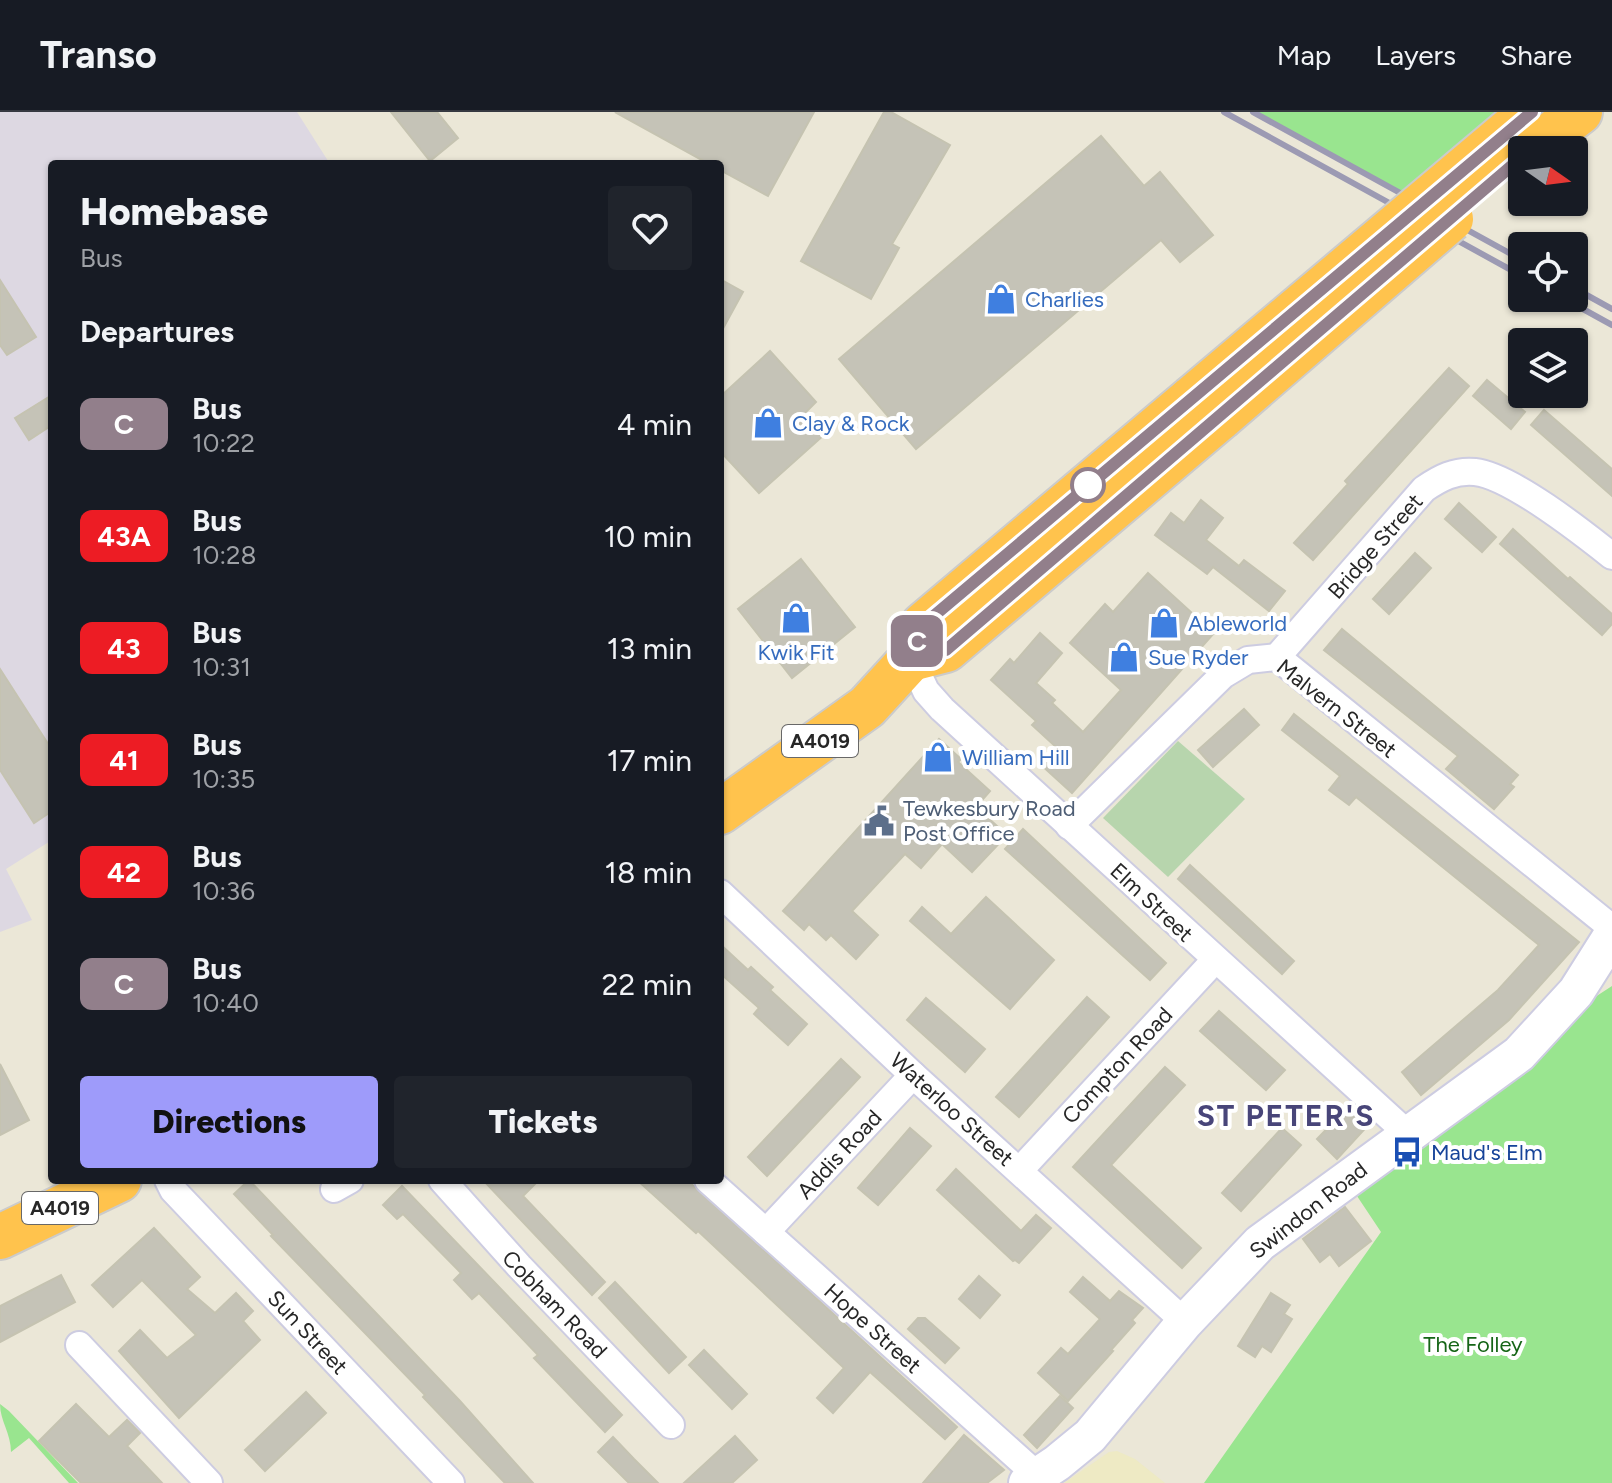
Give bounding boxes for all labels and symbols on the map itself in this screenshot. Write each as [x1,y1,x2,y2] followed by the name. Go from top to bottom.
[1508,136,1588,216] north arrow
[984,282,1018,316] shop icon: Charlies
[1025,286,1104,313] place label: Charlies
[751,406,785,440] shop icon: Clay & Rock
[792,410,910,437] place label: Clay & Rock
[1071,468,1105,502] unlabelled marker
[1322,488,1428,605] street label: Bridge Street
[779,601,813,635] shop icon: Kwik Fit
[1147,606,1181,640] shop icon: Ableworld
[1188,610,1287,637] place label: Ableworld
[891,615,943,667] line badge: C
[757,639,835,666] place label: Kwik Fit
[1107,640,1141,674] shop icon: Sue Ryder
[1148,644,1249,671] place label: Sue Ryder
[1271,653,1402,764] street label: Malvern Street
[782,725,858,757] road number: A4019
[921,740,955,774] shop icon: William Hill
[962,744,1070,771] place label: William Hill
[903,795,1076,847] place label: Tewkesbury Road Post Office
[862,804,896,838] public building icon: Tewkesbury Road Post Office
[1105,857,1199,948] street label: Elm Street
[1056,1001,1178,1129] street label: Compton Road
[884,1047,1019,1172] street label: Waterloo Street
[1197,1097,1375,1134] district label: ST PETER'S
[791,1104,887,1204] street label: Addis Road
[1390,1135,1424,1169] bus stop icon: Maud's Elm
[1431,1139,1543,1166] place label: Maud's Elm
[1244,1156,1373,1265] street label: Swindon Road
[22,1192,98,1224] road number: A4019
[496,1245,613,1364] street label: Cobham Road
[819,1278,927,1379] street label: Hope Street
[262,1285,353,1380] street label: Sun Street
[1423,1331,1523,1358] park label: The Folley

